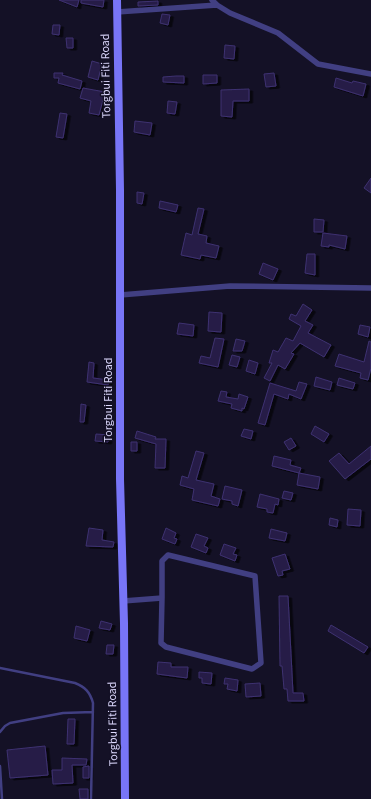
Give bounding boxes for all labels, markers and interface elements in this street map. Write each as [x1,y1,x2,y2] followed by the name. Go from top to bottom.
[97,33,115,119] street label: Torgbui Fiti Road
[100,358,117,442] street label: Torgbui Fiti Road
[104,681,122,767] street label: Torgbui Fiti Road

